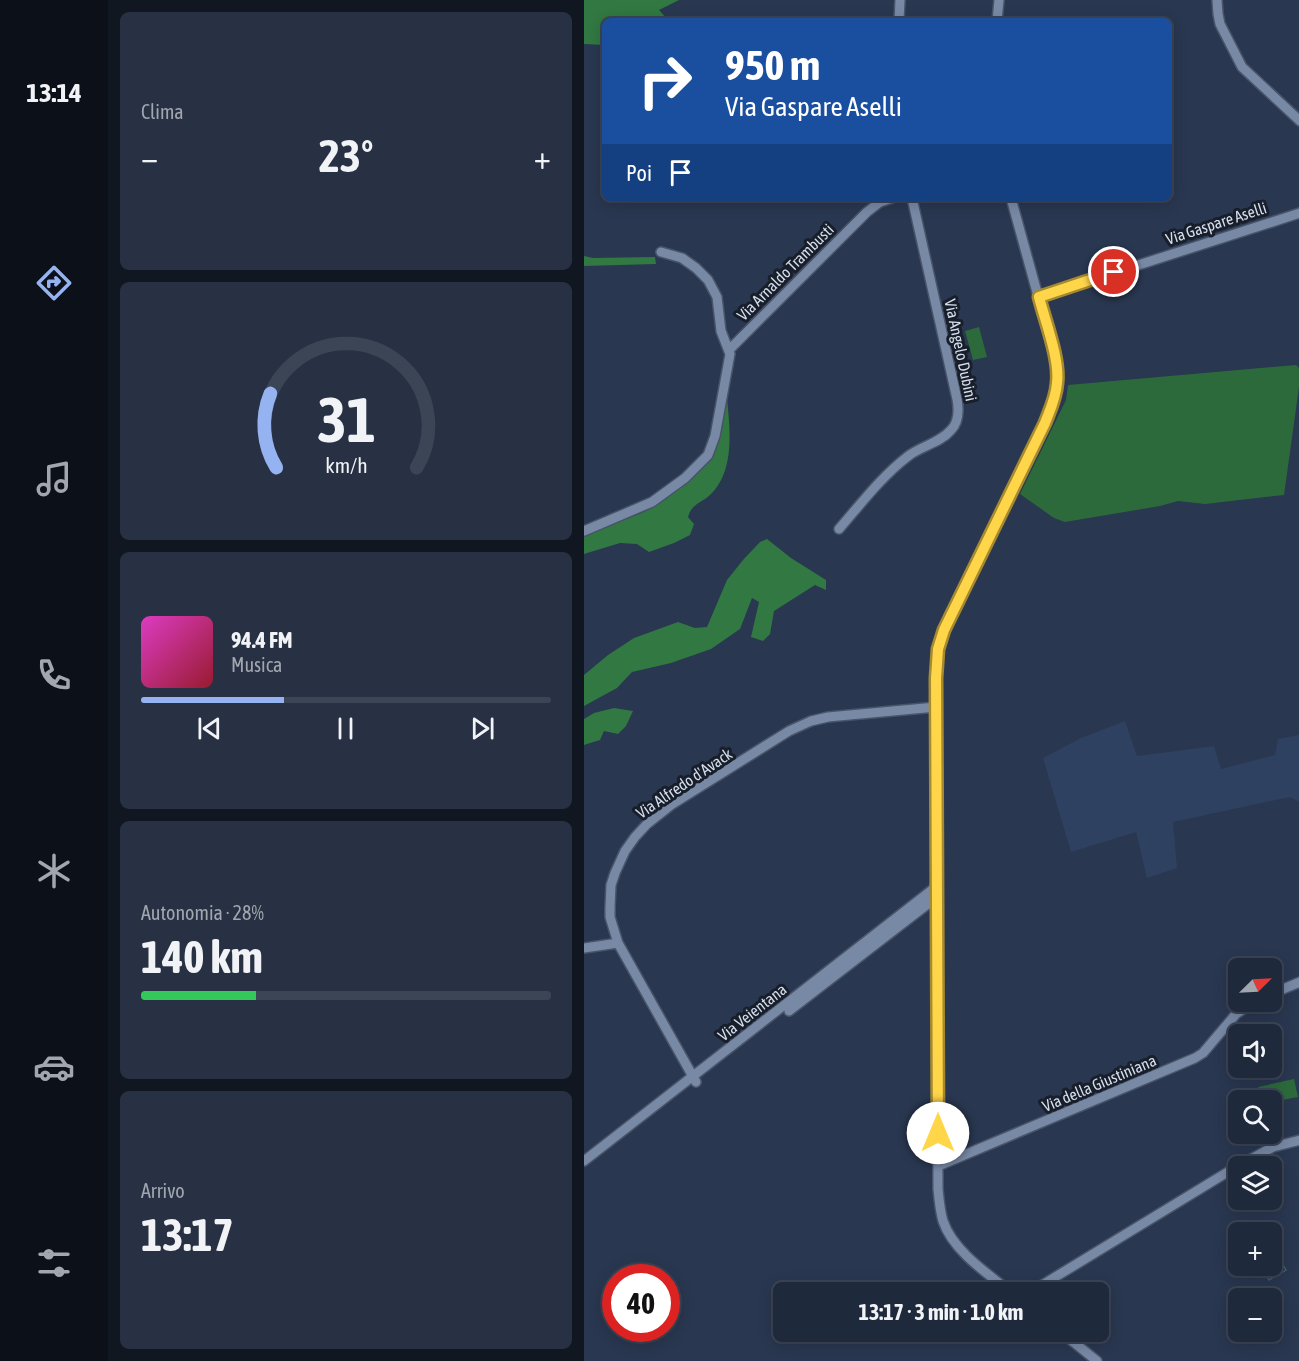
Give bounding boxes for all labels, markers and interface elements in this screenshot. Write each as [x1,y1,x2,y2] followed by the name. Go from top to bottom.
[725,41,820,89] text: 950 m
[626,42,704,120] icon: right
[26,77,82,108] text: 13:14
[725,91,902,122] text: Via Gaspare Aselli
[141,100,184,123] text: Clima
[319,130,373,182] text: 23°
[141,138,158,176] text: −
[534,138,551,176] text: +
[664,156,697,189] icon: arrive
[626,160,652,186] text: Poi
[1163,198,1269,249] street label: Via Gaspare Aselli
[733,220,837,324] street label: Via Arnaldo Trambusti
[1088,246,1139,297] pin
[1097,255,1130,288] icon: arrive
[33,262,75,304] icon: directions
[940,297,981,403] street label: Via Angelo Dubini
[317,384,375,455] text: 31
[325,453,367,478] text: km/h
[33,458,75,500] icon: music
[231,627,293,653] text: 94.4 FM
[231,653,282,676] text: Musica
[33,654,75,696] icon: phone
[193,712,226,745] icon: previous
[329,712,362,745] icon: pause
[466,712,499,745] icon: next
[633,744,735,822] street label: Via Alfredo d'Avack
[33,850,75,892] icon: climate
[141,901,264,924] text: Autonomia · 28%
[141,931,263,983] text: 140 km
[1228,958,1282,1012] north arrow
[1228,958,1282,1342] map controls
[714,980,790,1044] street label: Via Veientana
[1228,1024,1282,1078] button: sound
[33,1046,75,1088] icon: car
[1039,1051,1159,1115] street label: Via della Giustiniana
[1228,1090,1282,1144] button: search
[906,1101,970,1165] position arrow
[1228,1156,1282,1210] button: layers
[141,1179,185,1202] text: Arrivo
[141,1209,234,1261] text: 13:17
[1228,1222,1282,1276] button: +
[33,1242,75,1284] icon: filters
[602,1264,680,1342] speed limit sign: 40
[1228,1288,1282,1342] button: −
[859,1299,1023,1325] text: 13:17 · 3 min · 1.0 km

